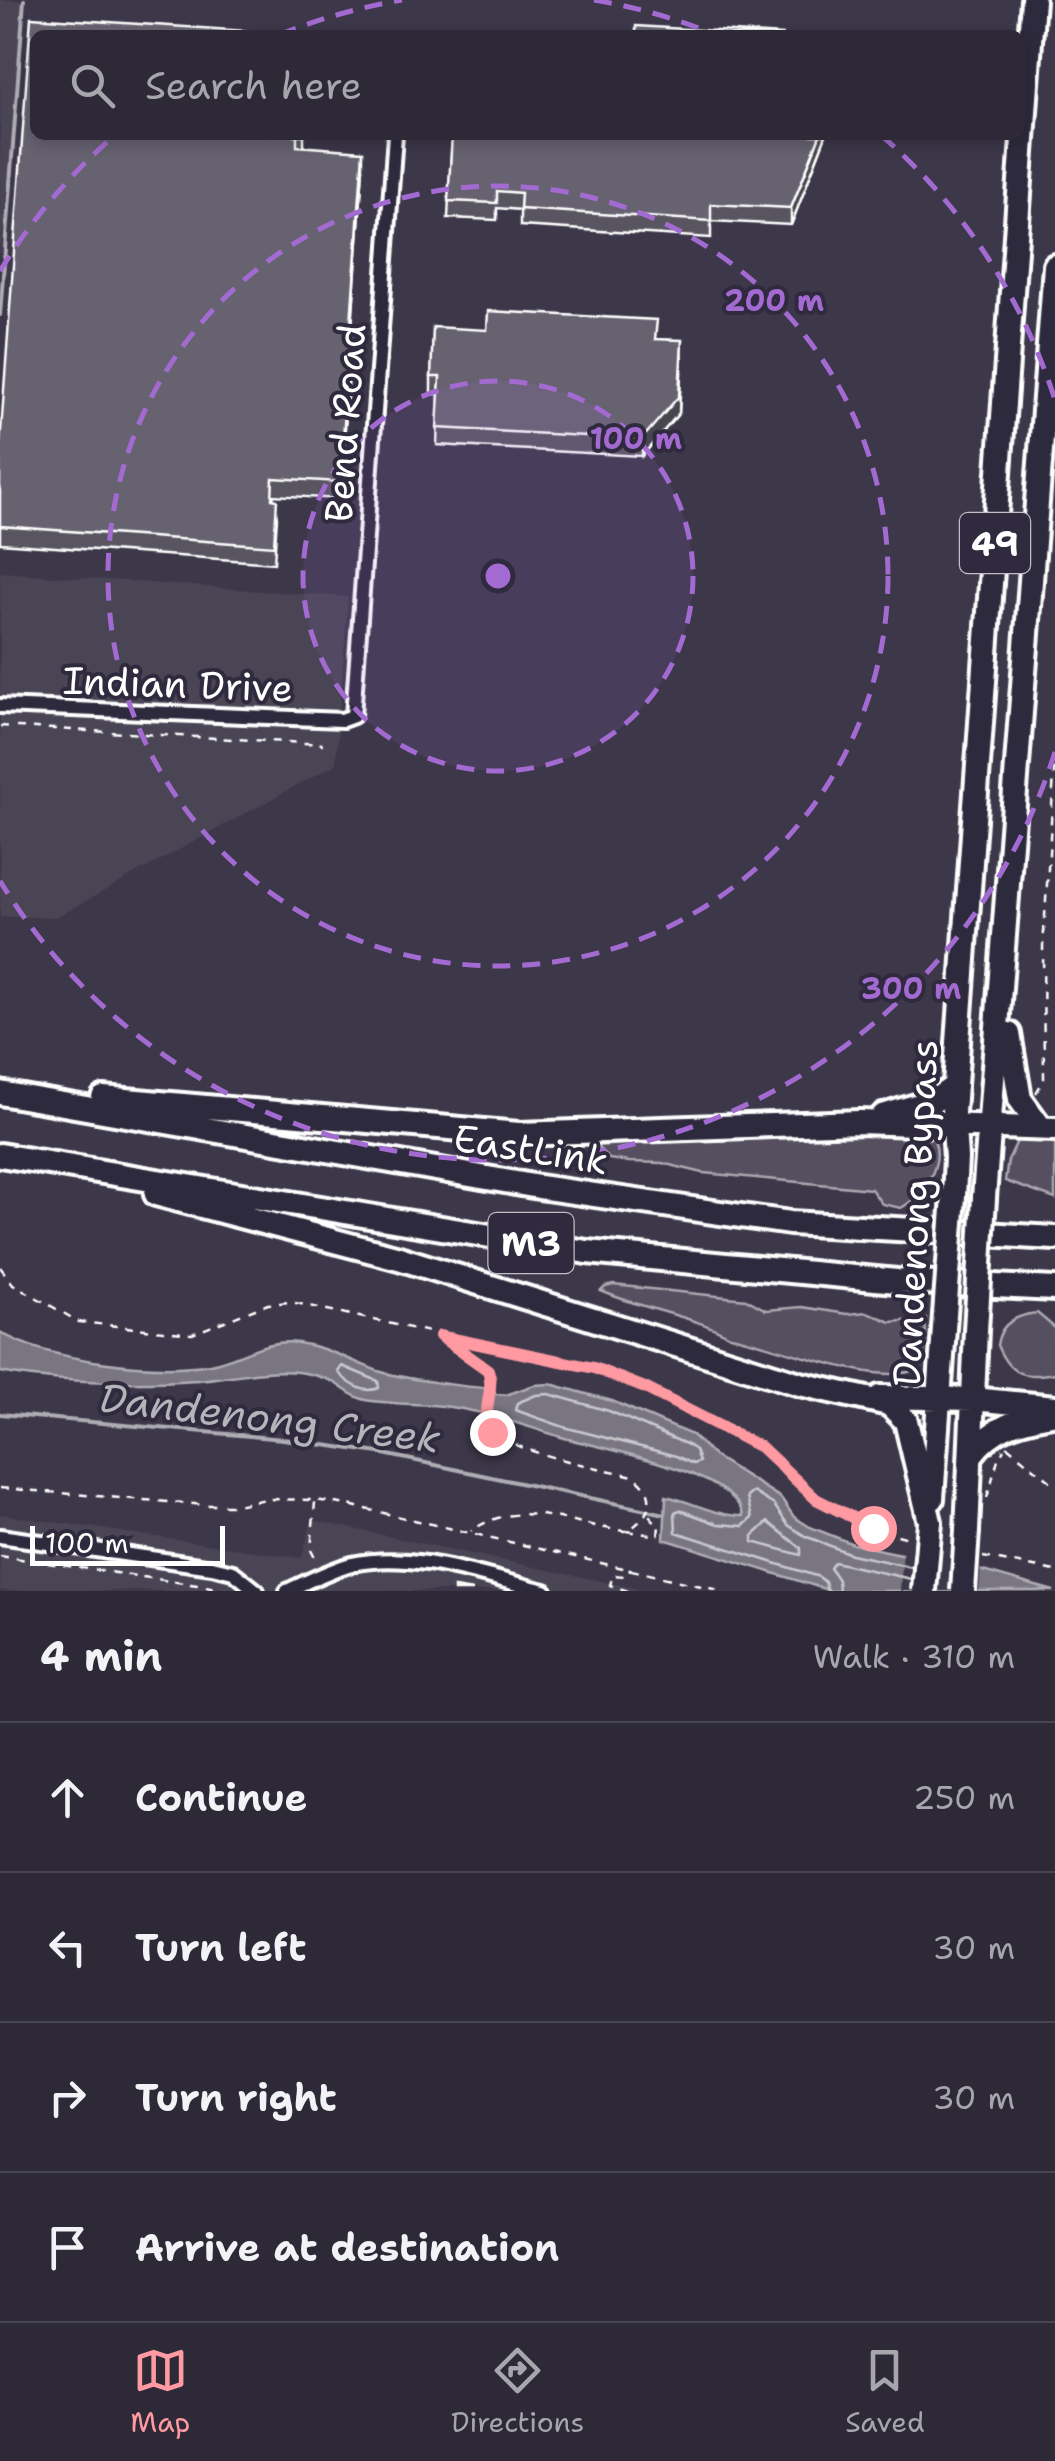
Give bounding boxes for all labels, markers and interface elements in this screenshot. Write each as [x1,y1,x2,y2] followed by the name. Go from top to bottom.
[30,30,1025,140] search box
[65,58,120,113] icon: search
[145,60,362,111] text: Search here
[724,280,824,321] text: 200 m
[313,322,377,524] street label: Bend Road
[590,418,682,459] text: 100 m
[960,513,1030,573] road number: 49
[480,558,516,594] centre of rings
[62,654,294,714] street label: Indian Drive
[861,968,961,1009] text: 300 m
[880,1038,950,1388] street label: Dandenong Bypass
[450,1112,612,1186] street label: EastLink
[488,1213,574,1273] road number: M3
[96,1370,444,1466] water label: Dandenong Creek
[470,1410,516,1456] route end
[851,1506,897,1552] route start
[30,1521,225,1566] scale bar
[45,1524,129,1562] text: 100 m
[40,1628,162,1684] text: 4 min
[813,1635,1015,1678] text: Walk · 310 m
[40,1770,95,1825] icon: ahead
[135,1772,307,1823] text: Continue
[913,1776,1015,1819] text: 250 m
[40,1920,95,1975] icon: left
[135,1922,307,1973] text: Turn left
[932,1926,1015,1969] text: 30 m
[40,2070,95,2125] icon: right
[135,2072,337,2123] text: Turn right
[932,2076,1015,2119] text: 30 m
[40,2220,95,2275] icon: arrive
[135,2222,559,2273] text: Arrive at destination
[130,2343,190,2441] tab: Map
[451,2343,584,2441] tab: Directions
[845,2343,925,2441] tab: Saved

